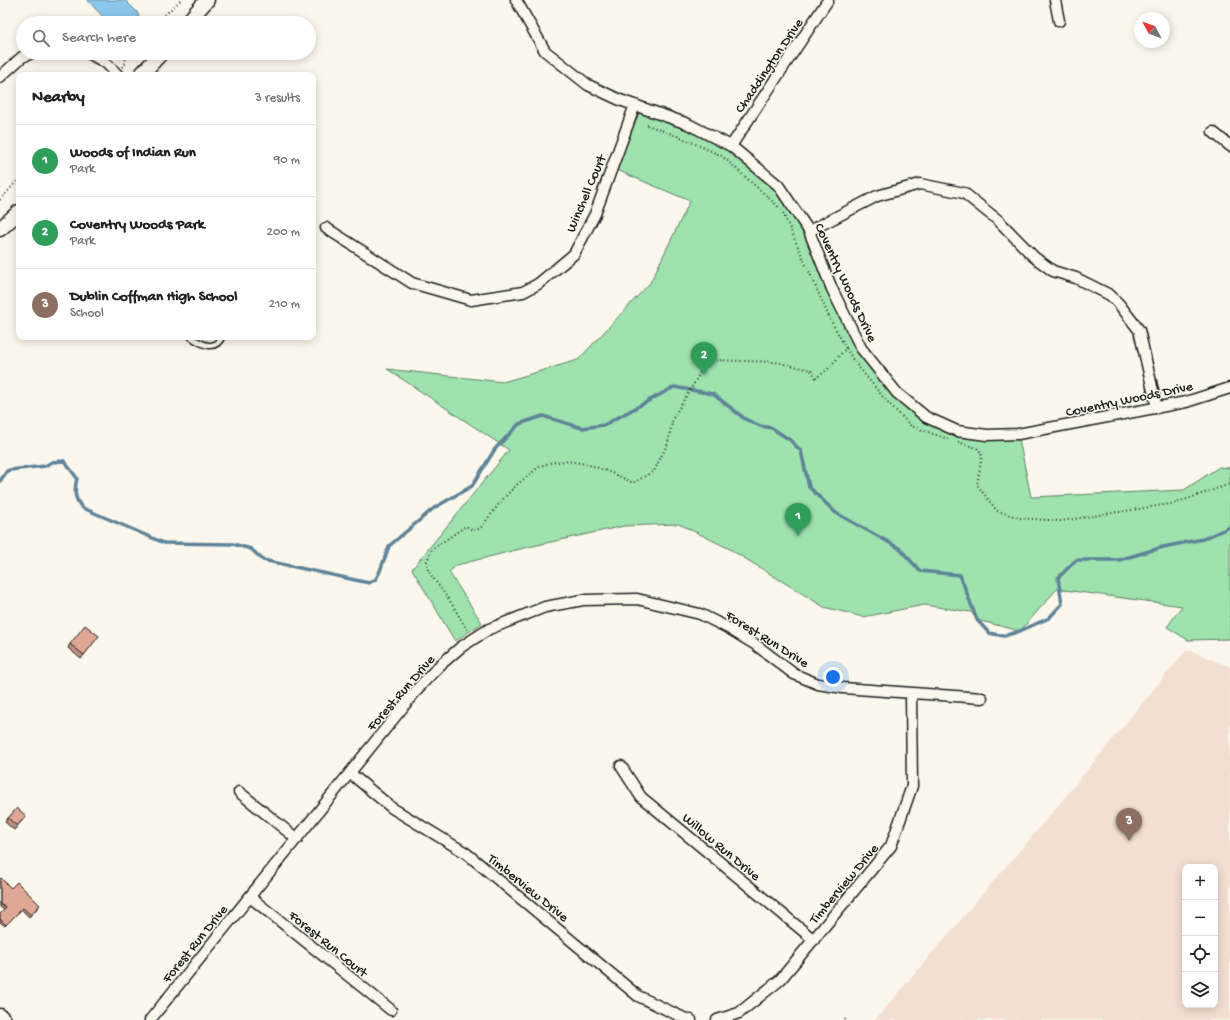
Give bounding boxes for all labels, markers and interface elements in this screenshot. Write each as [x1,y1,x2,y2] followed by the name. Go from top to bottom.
[1134,12,1170,48] north arrow
[732,15,808,117] street label: Chaddington Drive
[16,16,316,60] search box
[30,27,52,49] icon: search
[62,29,136,47] text: Search here
[32,88,85,108] text: Nearby
[255,91,300,106] text: 3 results
[70,144,196,162] text: Woods of Indian Run
[563,151,612,235] street label: Winchell Court
[42,153,48,168] text: 1
[274,153,300,168] text: 90 m
[70,162,95,177] text: Park
[70,216,205,234] text: Coventry Woods Park
[810,221,880,346] street label: Coventry Woods Drive
[42,225,48,240] text: 2
[267,225,300,240] text: 200 m
[70,234,95,249] text: Park
[70,288,238,306] text: Dublin Coffman High School
[42,297,48,312] text: 3
[269,297,300,312] text: 210 m
[70,306,104,321] text: School
[691,342,717,375] pin: 2
[1064,379,1195,422] street label: Coventry Woods Drive
[785,503,811,536] pin: 1
[721,607,812,673] street label: Forest Run Drive
[364,652,440,736] street label: Forest Run Drive
[823,667,843,687] your location
[1116,808,1142,841] pin: 3
[678,810,764,886] street label: Willow Run Drive
[806,841,884,929] street label: Timberview Drive
[483,851,572,927] street label: Timberview Drive
[1182,864,1218,1008] map controls
[1182,864,1218,900] button: +
[1182,900,1218,936] button: −
[159,902,233,988] street label: Forest Run Drive
[284,907,371,983] street label: Forest Run Court
[1182,936,1218,972] button: locate
[1182,972,1218,1008] button: layers

